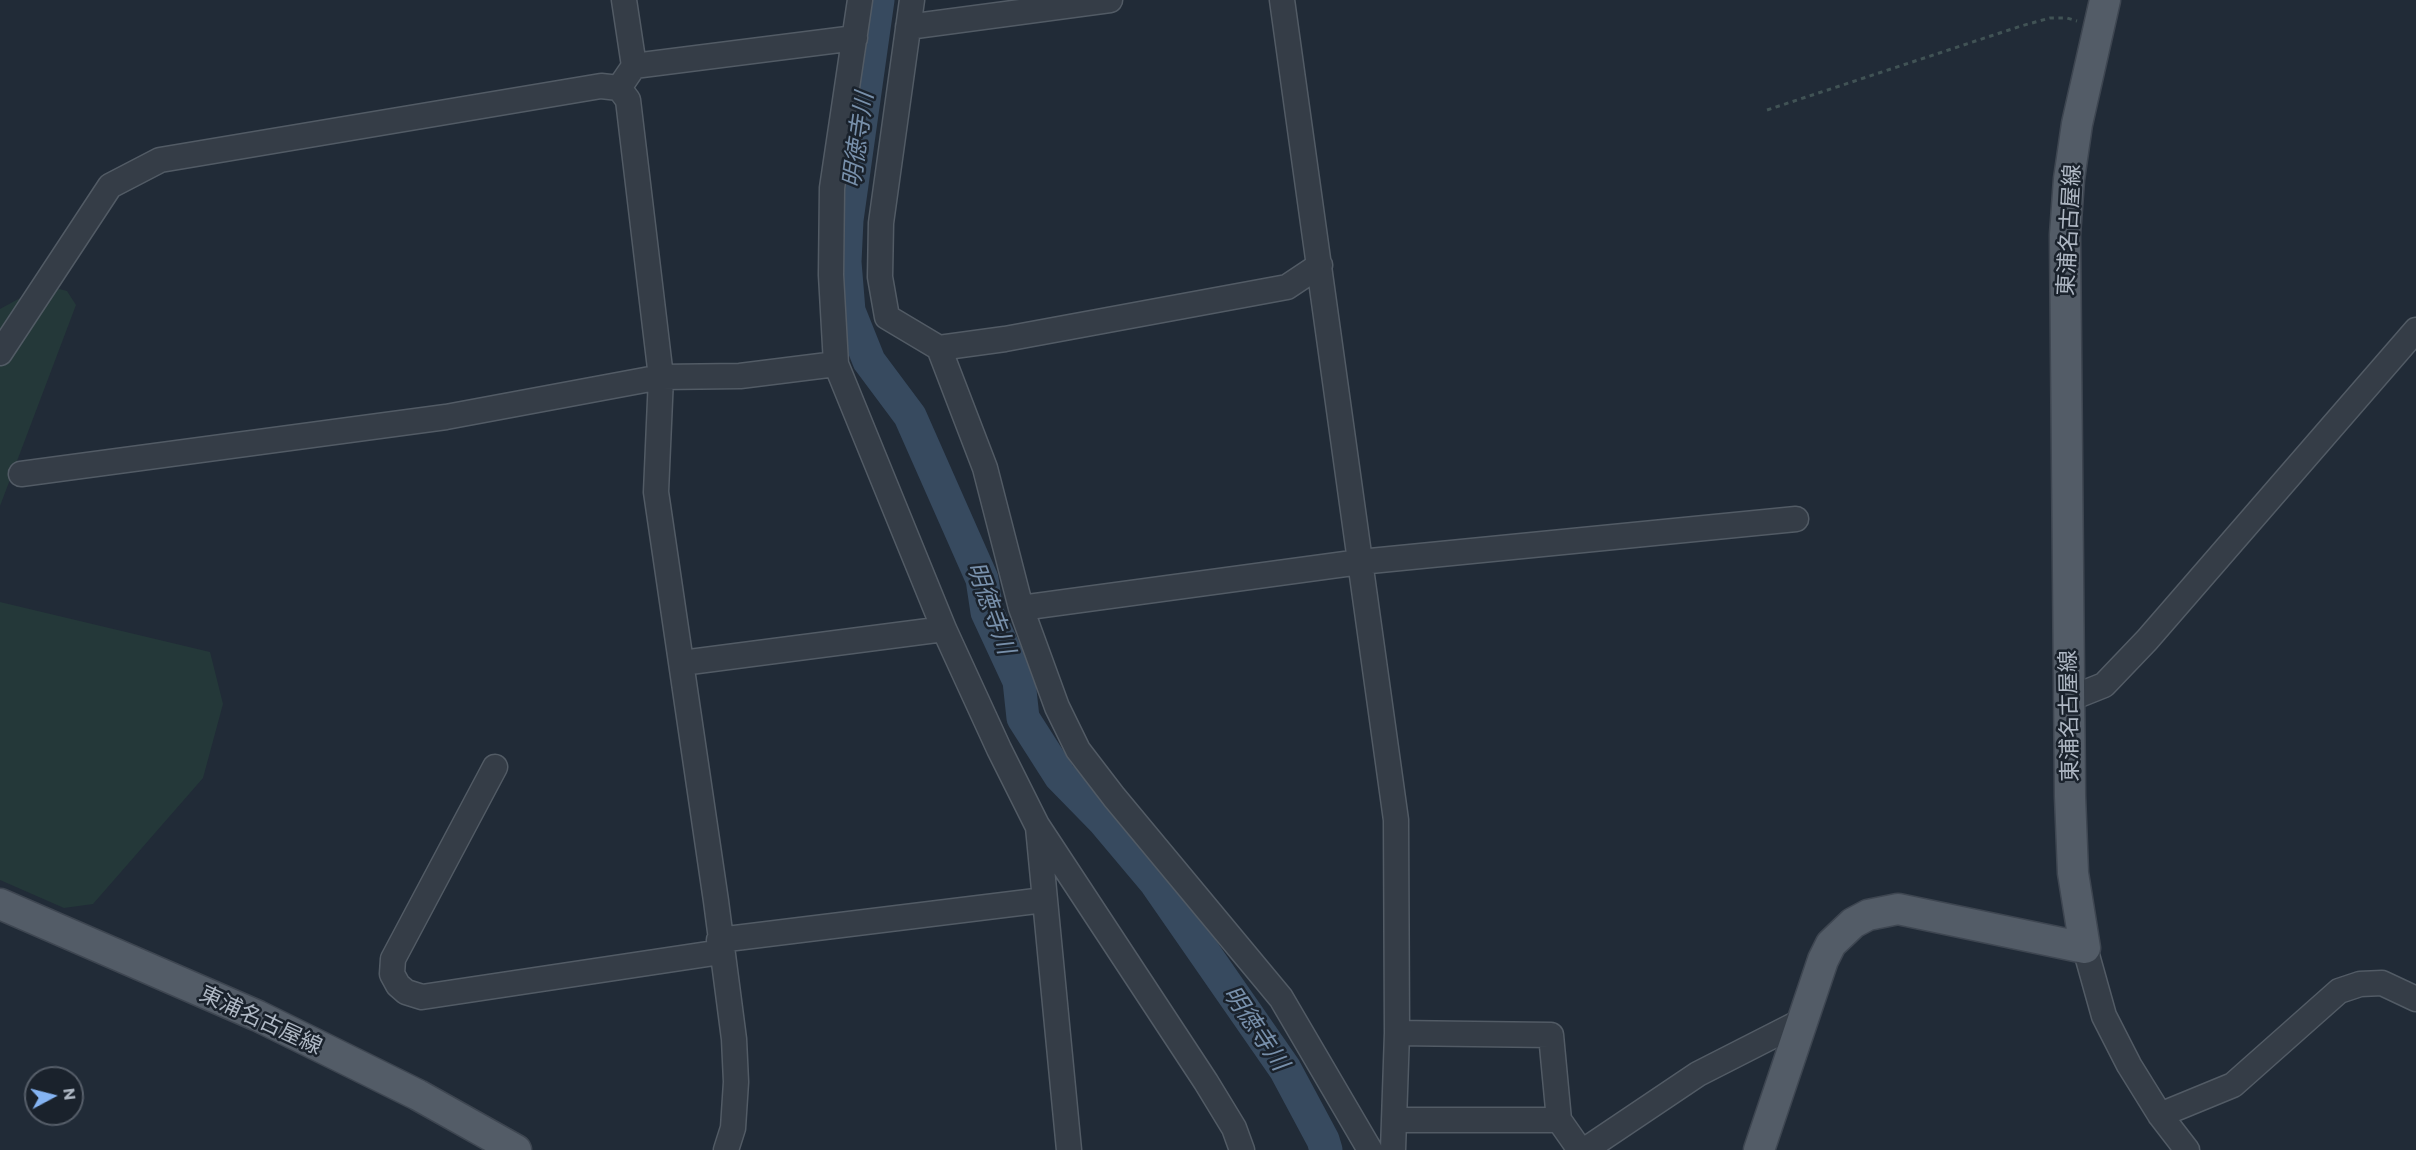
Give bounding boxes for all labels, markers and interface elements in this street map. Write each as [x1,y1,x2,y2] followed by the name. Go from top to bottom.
[837,90,879,190] water label: 明徳寺川
[2052,163,2086,297] street label: 東浦名古屋線
[961,558,1021,658] water label: 明徳寺川
[2055,650,2083,782] street label: 東浦名古屋線
[196,980,326,1060] street label: 東浦名古屋線
[1217,980,1295,1076] water label: 明徳寺川
[24,1066,84,1126] north arrow
[60,1087,81,1101] text: N

